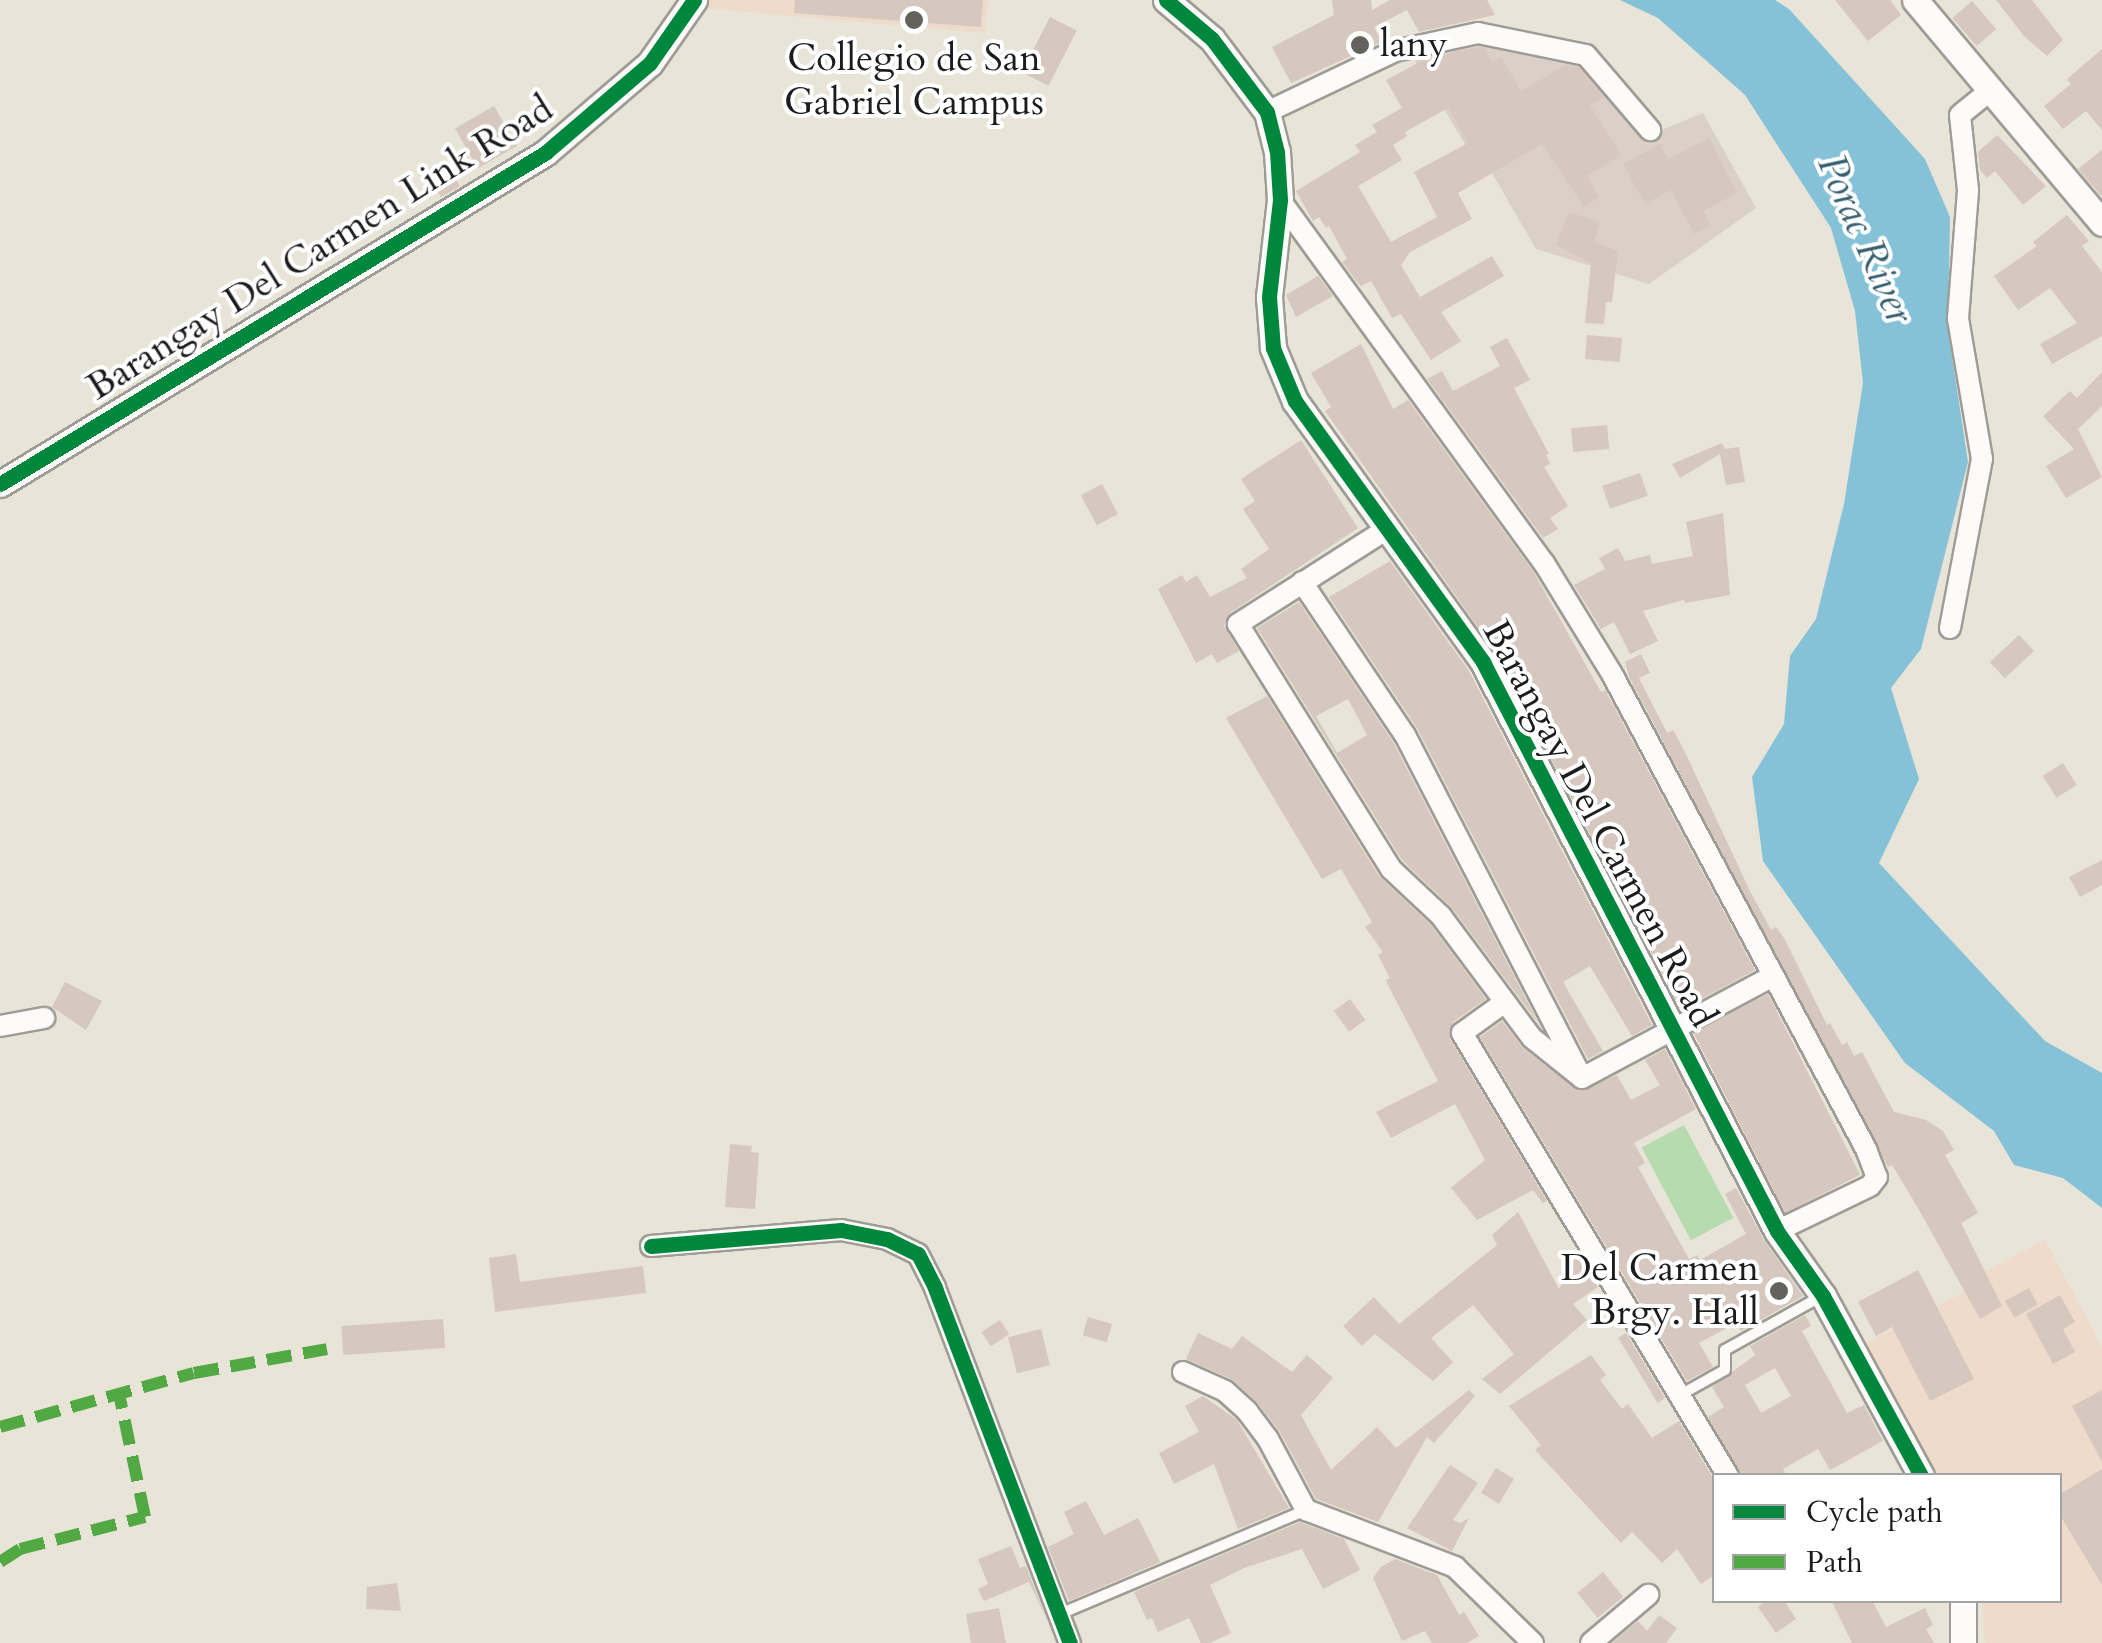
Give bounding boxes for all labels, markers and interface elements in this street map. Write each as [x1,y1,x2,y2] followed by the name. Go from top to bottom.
[903,9,925,31] marker: Collegio de San Gabriel Campus
[1380,22,1448,68] place label: lany
[1349,34,1371,56] marker: lany
[784,36,1044,125] place label: Collegio de San Gabriel Campus
[79,86,561,410] street label: Barangay Del Carmen Link Road
[1807,147,1923,331] water label: Porac River
[1472,613,1726,1035] street label: Barangay Del Carmen Road
[1561,1246,1759,1336] place label: Del Carmen Brgy. Hall
[1768,1280,1790,1302] marker: Del Carmen Brgy. Hall
[1712,1473,2062,1603] legend
[1806,1492,1943,1533] text: Cycle path
[1806,1542,1863,1583] text: Path

